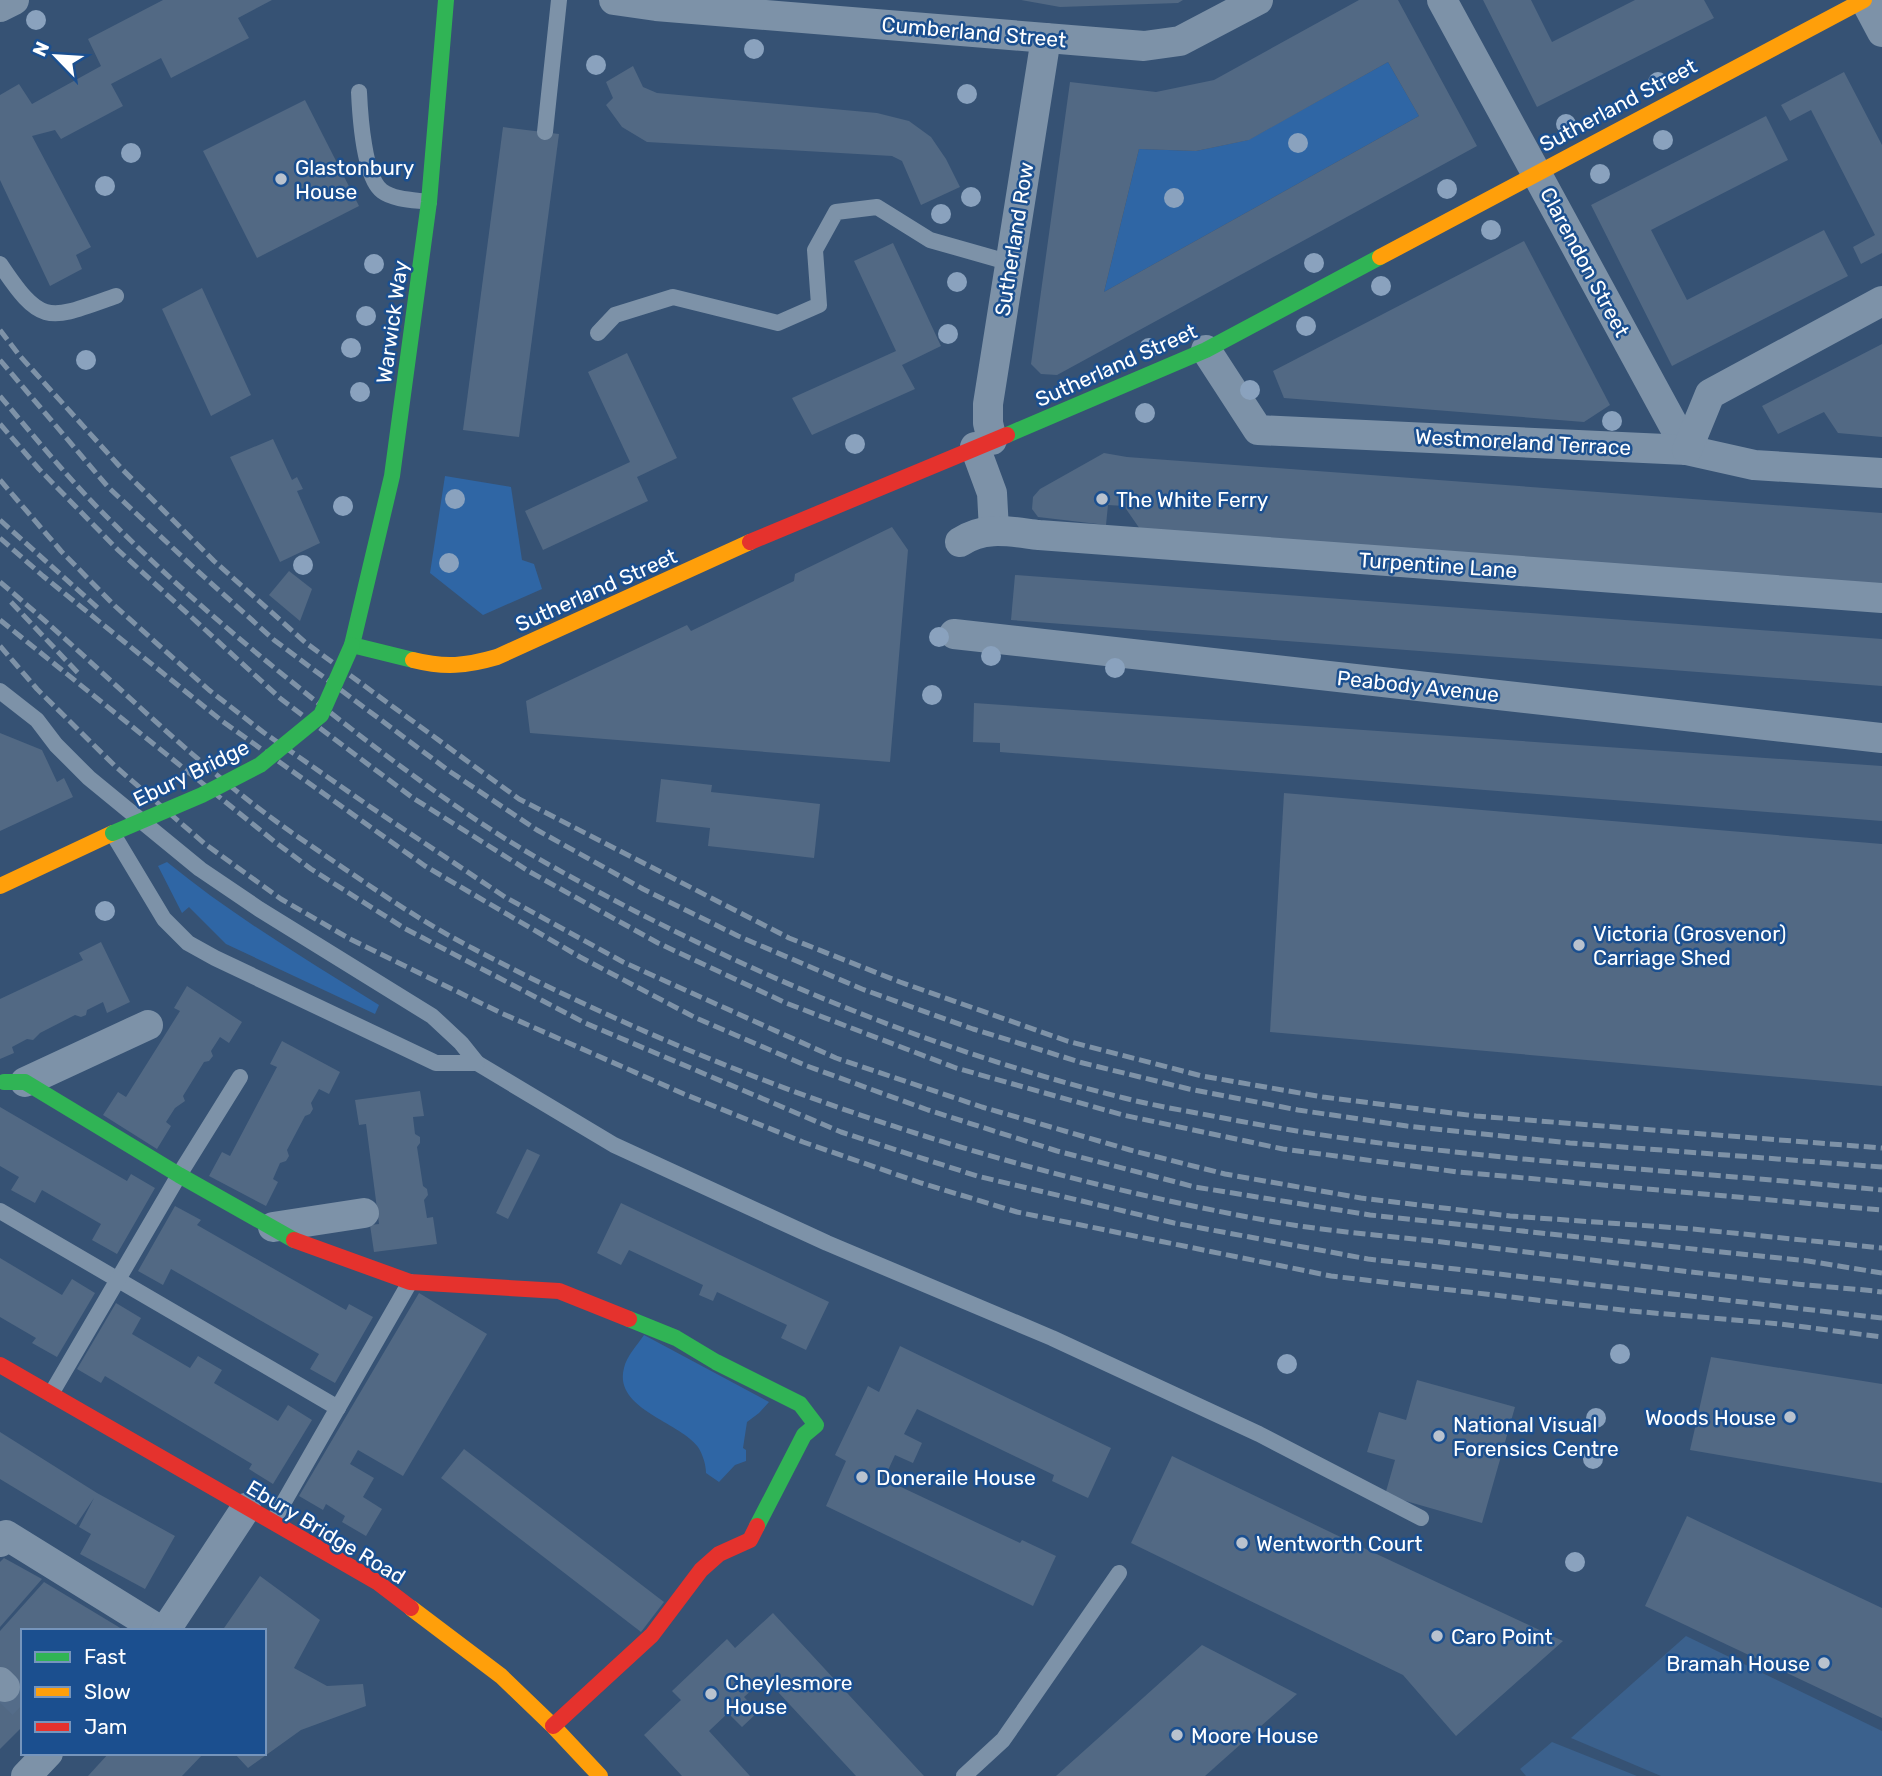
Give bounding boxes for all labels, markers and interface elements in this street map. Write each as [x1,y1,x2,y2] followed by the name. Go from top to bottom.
[881,11,1067,53] street label: Cumberland Street
[21,21,91,91] north arrow
[28,38,54,60] text: N
[1535,53,1701,157] street label: Sutherland Street
[295,155,415,204] place label: Glastonbury House
[989,160,1039,318] street label: Sutherland Row
[273,171,289,187] marker: Glastonbury House
[1535,183,1635,341] street label: Clarendon Street
[371,258,413,385] street label: Warwick Way
[1031,318,1201,412] street label: Sutherland Street
[1414,424,1632,460] street label: Westmoreland Terrace
[1116,487,1269,512] place label: The White Ferry
[1094,491,1110,507] marker: The White Ferry
[511,543,681,637] street label: Sutherland Street
[1358,547,1518,583] street label: Turpentine Lane
[1336,665,1500,707] street label: Peabody Avenue
[129,734,253,812] street label: Ebury Bridge
[1593,921,1786,970] place label: Victoria (Grosvenor) Carriage Shed
[1571,937,1587,953] marker: Victoria (Grosvenor) Carriage Shed
[1645,1405,1776,1430] place label: Woods House
[1782,1409,1798,1425] marker: Woods House
[1453,1412,1619,1461] place label: National Visual Forensics Centre
[1431,1428,1447,1444] marker: National Visual Forensics Centre
[876,1465,1036,1490] place label: Doneraile House
[854,1469,870,1485] marker: Doneraile House
[242,1475,410,1589] street label: Ebury Bridge Road
[1256,1531,1423,1556] place label: Wentworth Court
[1234,1535,1250,1551] marker: Wentworth Court
[1451,1624,1553,1649] place label: Caro Point
[1429,1628,1445,1644] marker: Caro Point
[21,1629,266,1755] legend
[84,1644,126,1669] text: Fast
[1666,1651,1810,1676] place label: Bramah House
[1816,1655,1832,1671] marker: Bramah House
[725,1670,853,1719] place label: Cheylesmore House
[84,1679,131,1704] text: Slow
[703,1686,719,1702] marker: Cheylesmore House
[84,1714,128,1739] text: Jam
[1191,1723,1319,1748] place label: Moore House
[1169,1727,1185,1743] marker: Moore House

